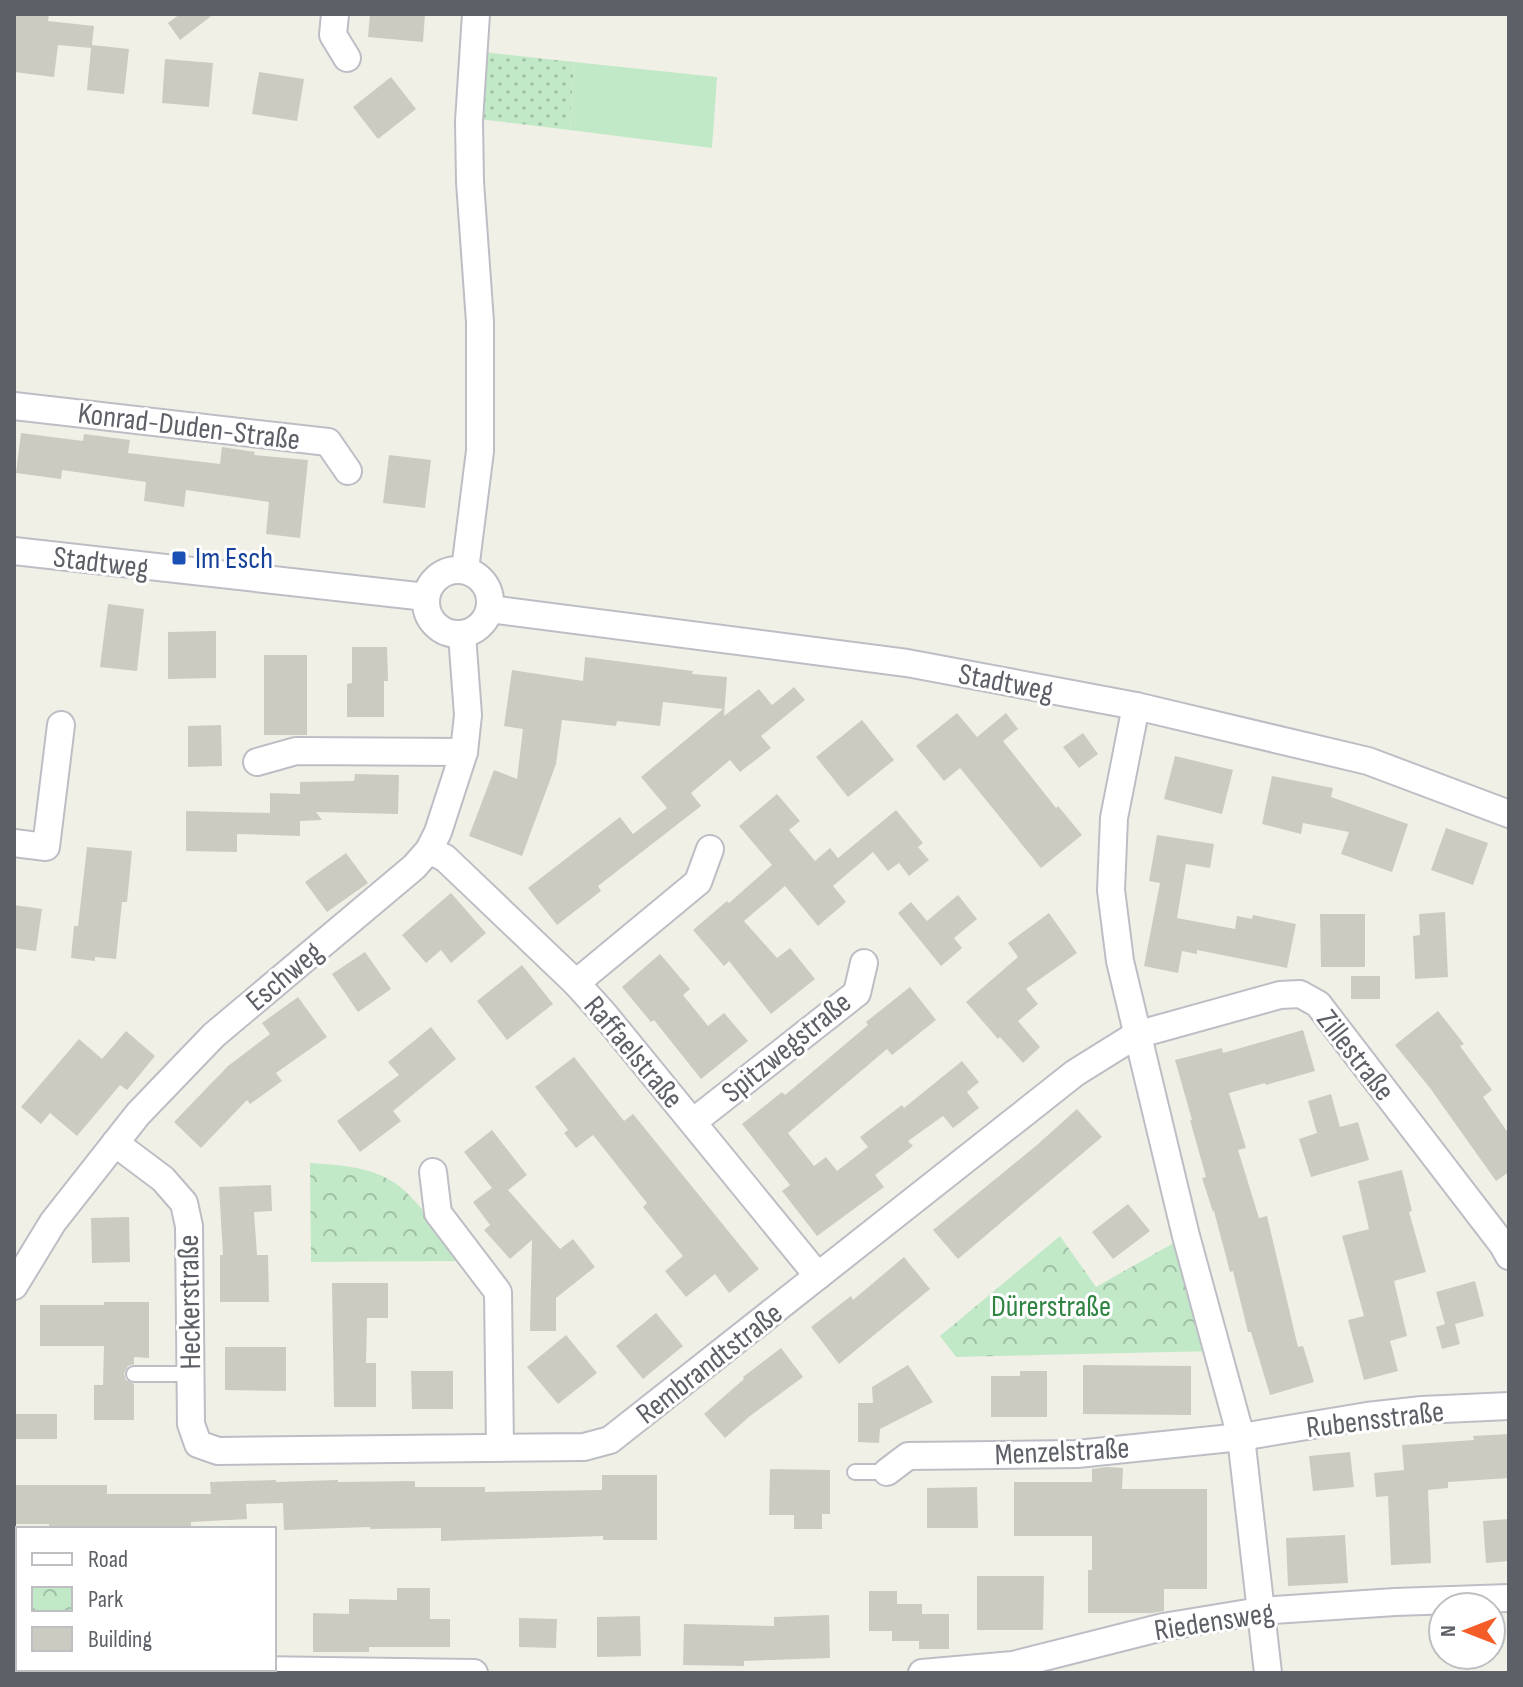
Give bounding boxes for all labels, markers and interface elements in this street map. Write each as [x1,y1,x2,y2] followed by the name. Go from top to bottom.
[76,396,302,458] street label: Konrad-Duden-Straße
[51,539,151,587] street label: Stadtweg
[195,541,273,577] place label: Im Esch
[170,549,188,567] marker: Im Esch
[955,656,1056,710] street label: Stadtweg
[239,934,330,1019] street label: Eschweg
[715,985,859,1111] street label: Spitzwegstraße
[576,989,691,1116] street label: Raffaelstraße
[1309,1003,1402,1108] street label: Zillestraße
[171,1234,209,1370] street label: Heckerstraße
[991,1289,1111,1325] park label: Dürerstraße
[629,1296,790,1432] street label: Rembrandtstraße
[1304,1394,1446,1446] street label: Rubensstraße
[994,1430,1130,1474] street label: Menzelstraße
[16,1527,276,1671] legend
[88,1545,128,1574] text: Road
[88,1585,123,1614] text: Park
[1427,1591,1507,1671] north arrow
[1152,1595,1276,1649] street label: Riedensweg
[88,1625,152,1654] text: Building
[1435,1625,1462,1637] text: N

